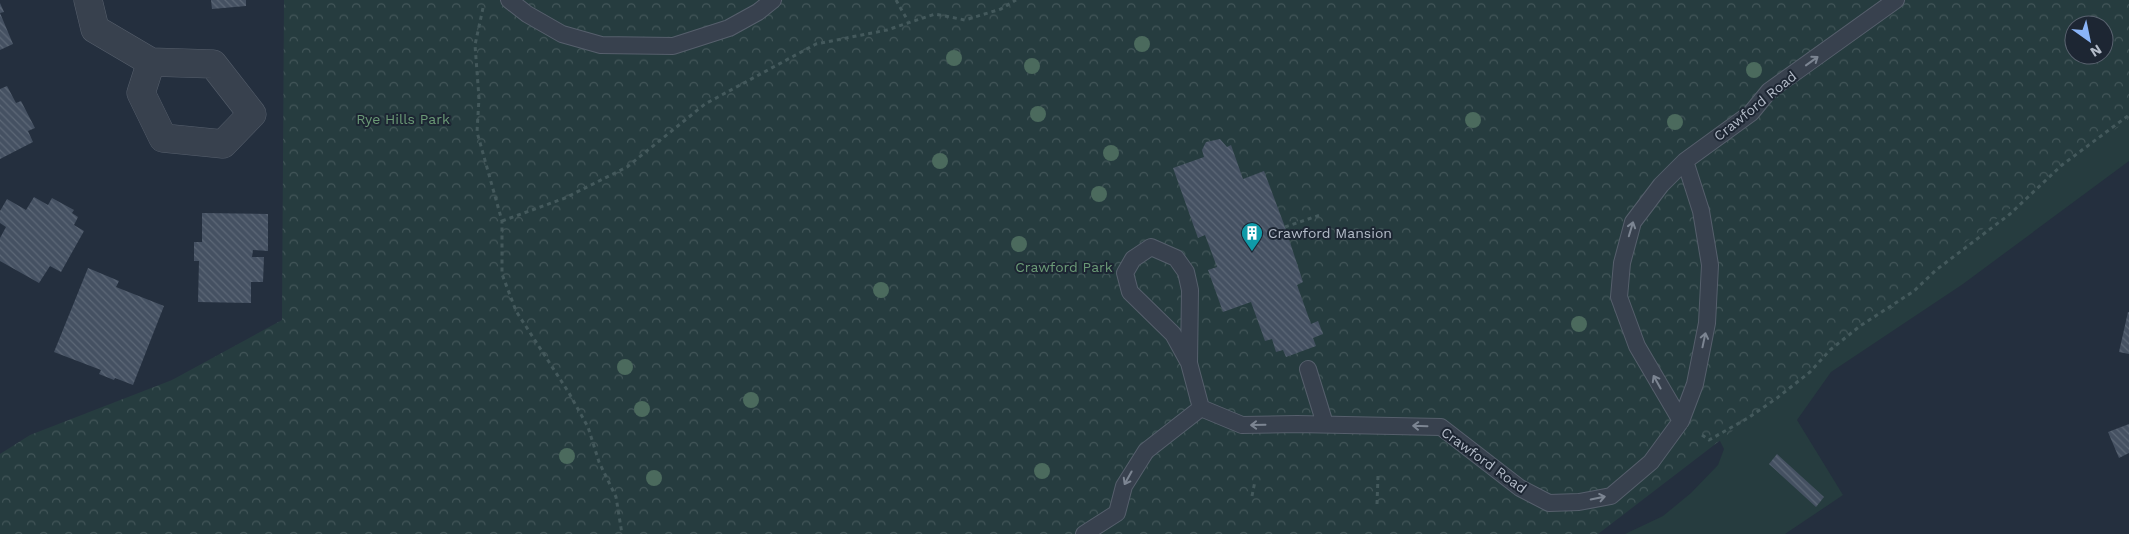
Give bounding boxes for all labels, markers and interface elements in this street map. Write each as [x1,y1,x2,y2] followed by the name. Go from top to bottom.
[2064,15,2114,65] north arrow
[2087,41,2105,60] text: N
[1805,55,1818,66] one-way arrow
[1711,68,1799,144] street label: Crawford Road
[356,111,450,127] park label: Rye Hills Park
[1240,221,1264,252] building icon: Crawford Mansion
[1627,222,1637,238] one-way arrow
[1268,225,1392,241] place label: Crawford Mansion
[1015,259,1113,275] park label: Crawford Park
[1700,333,1709,349] one-way arrow
[1652,375,1661,390] one-way arrow
[1250,420,1266,430] one-way arrow
[1412,422,1428,431] one-way arrow
[1438,424,1530,496] street label: Crawford Road
[1123,470,1133,484] one-way arrow
[1589,493,1605,503] one-way arrow

